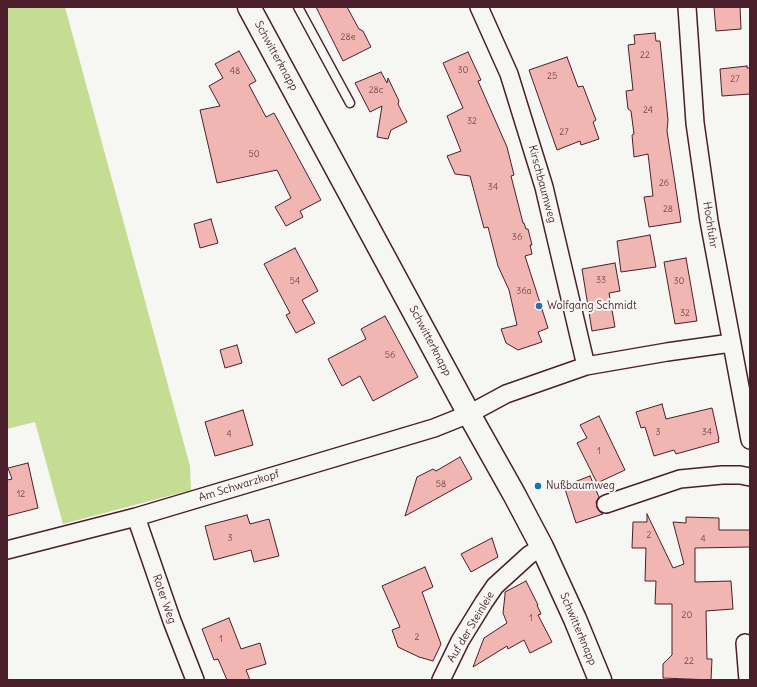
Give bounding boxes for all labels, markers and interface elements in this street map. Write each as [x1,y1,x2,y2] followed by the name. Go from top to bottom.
[251,19,301,93] street label: Schwitterknapp
[341,32,355,42] house number: 28e
[640,50,650,60] house number: 22
[457,65,469,75] house number: 30
[230,66,240,76] house number: 48
[547,71,557,81] house number: 25
[730,74,740,84] house number: 27
[369,85,383,95] house number: 28c
[643,105,653,115] house number: 24
[467,116,477,126] house number: 32
[559,127,569,137] house number: 27
[525,144,559,224] street label: Kirschbaumweg
[248,149,260,159] house number: 50
[659,178,669,188] house number: 26
[488,182,498,192] house number: 34
[700,201,720,249] street label: Hochfuhr
[663,204,673,214] house number: 28
[512,232,522,242] house number: 36
[596,275,606,285] house number: 33
[290,276,300,286] house number: 54
[673,276,685,286] house number: 30
[516,286,532,296] house number: 36a
[547,299,637,313] place label: Wolfgang Schmidt
[534,301,544,311] marker: Wolfgang Schmidt
[406,304,454,378] street label: Schwitterknapp
[680,308,690,318] house number: 32
[385,350,395,360] house number: 56
[655,427,661,437] house number: 3
[702,427,712,437] house number: 34
[226,429,232,439] house number: 4
[597,446,601,456] house number: 1
[197,467,281,505] street label: Am Schwarzkopf
[436,479,446,489] house number: 58
[546,479,615,493] place label: Nußbaumweg
[533,481,543,491] marker: Nußbaumweg
[17,489,25,499] house number: 12
[647,530,651,540] house number: 2
[227,533,233,543] house number: 3
[700,534,706,544] house number: 4
[149,573,179,625] street label: Roter Weg
[445,589,497,665] street label: Auf der Steinleie
[557,591,599,667] street label: Schwitterknapp
[682,610,692,620] house number: 20
[529,613,533,623] house number: 1
[415,632,419,642] house number: 2
[219,634,223,644] house number: 1
[684,656,694,666] house number: 22

